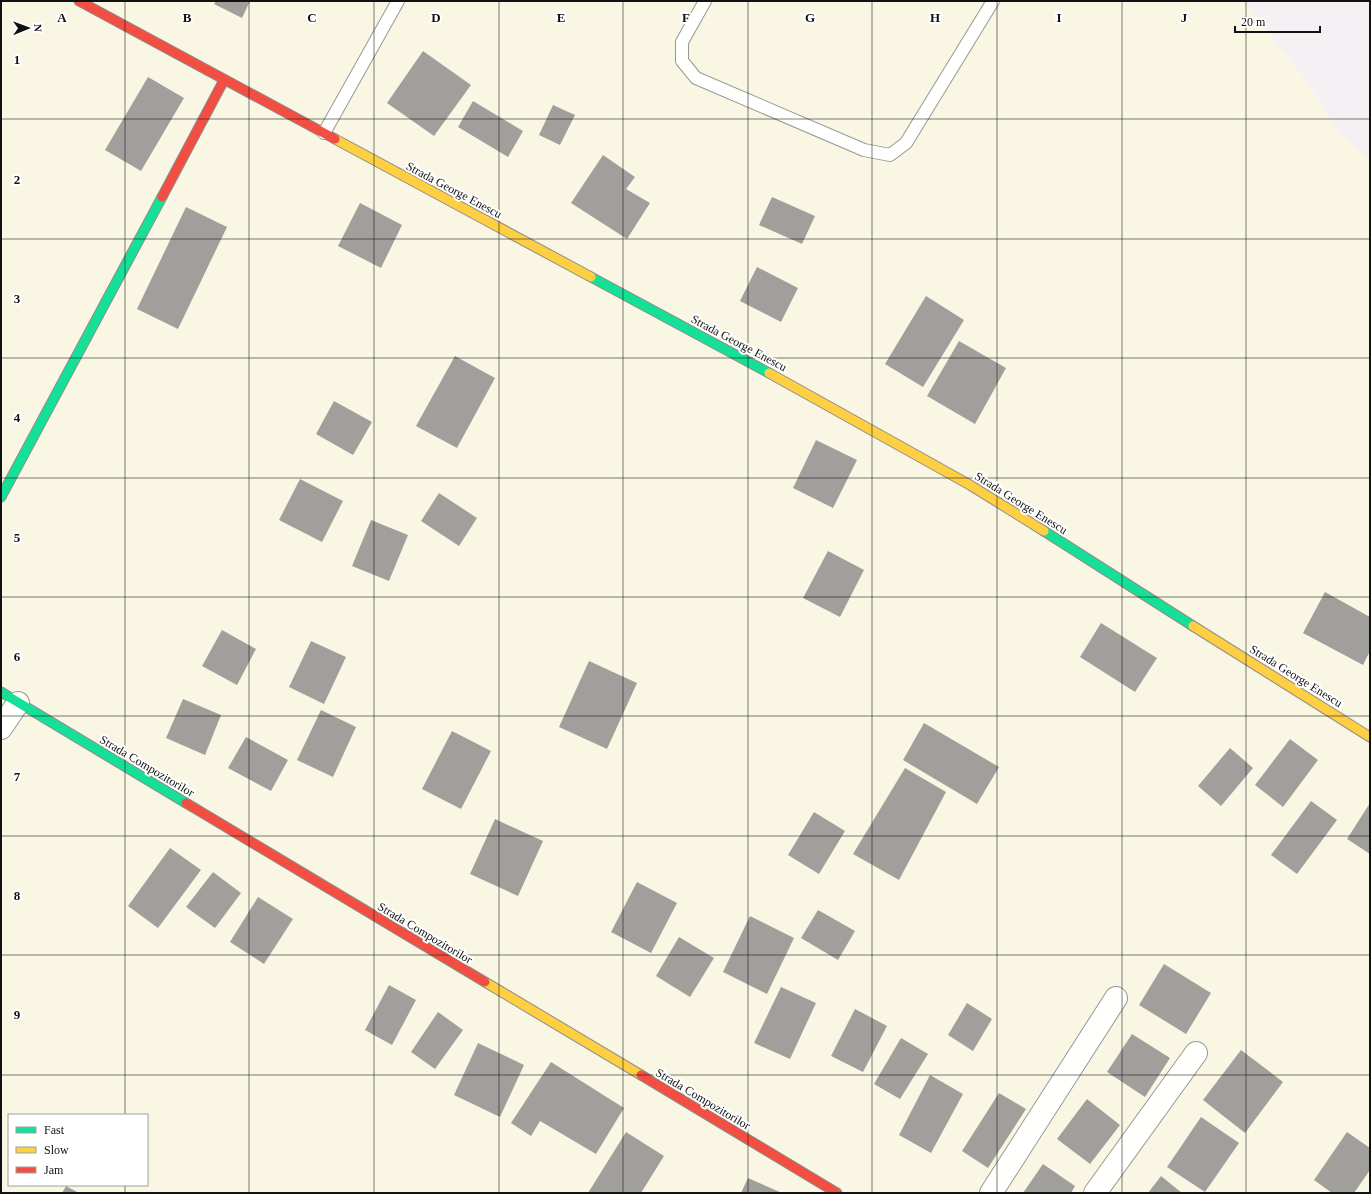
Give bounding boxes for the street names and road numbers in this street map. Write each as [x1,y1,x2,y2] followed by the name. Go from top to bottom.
[404,159,504,221] street label: Strada George Enescu
[689,312,789,374] street label: Strada George Enescu
[972,469,1070,537] street label: Strada George Enescu
[1247,642,1345,710] street label: Strada George Enescu
[97,732,197,800] street label: Strada Compozitorilor
[375,899,475,967] street label: Strada Compozitorilor
[653,1065,753,1133] street label: Strada Compozitorilor

